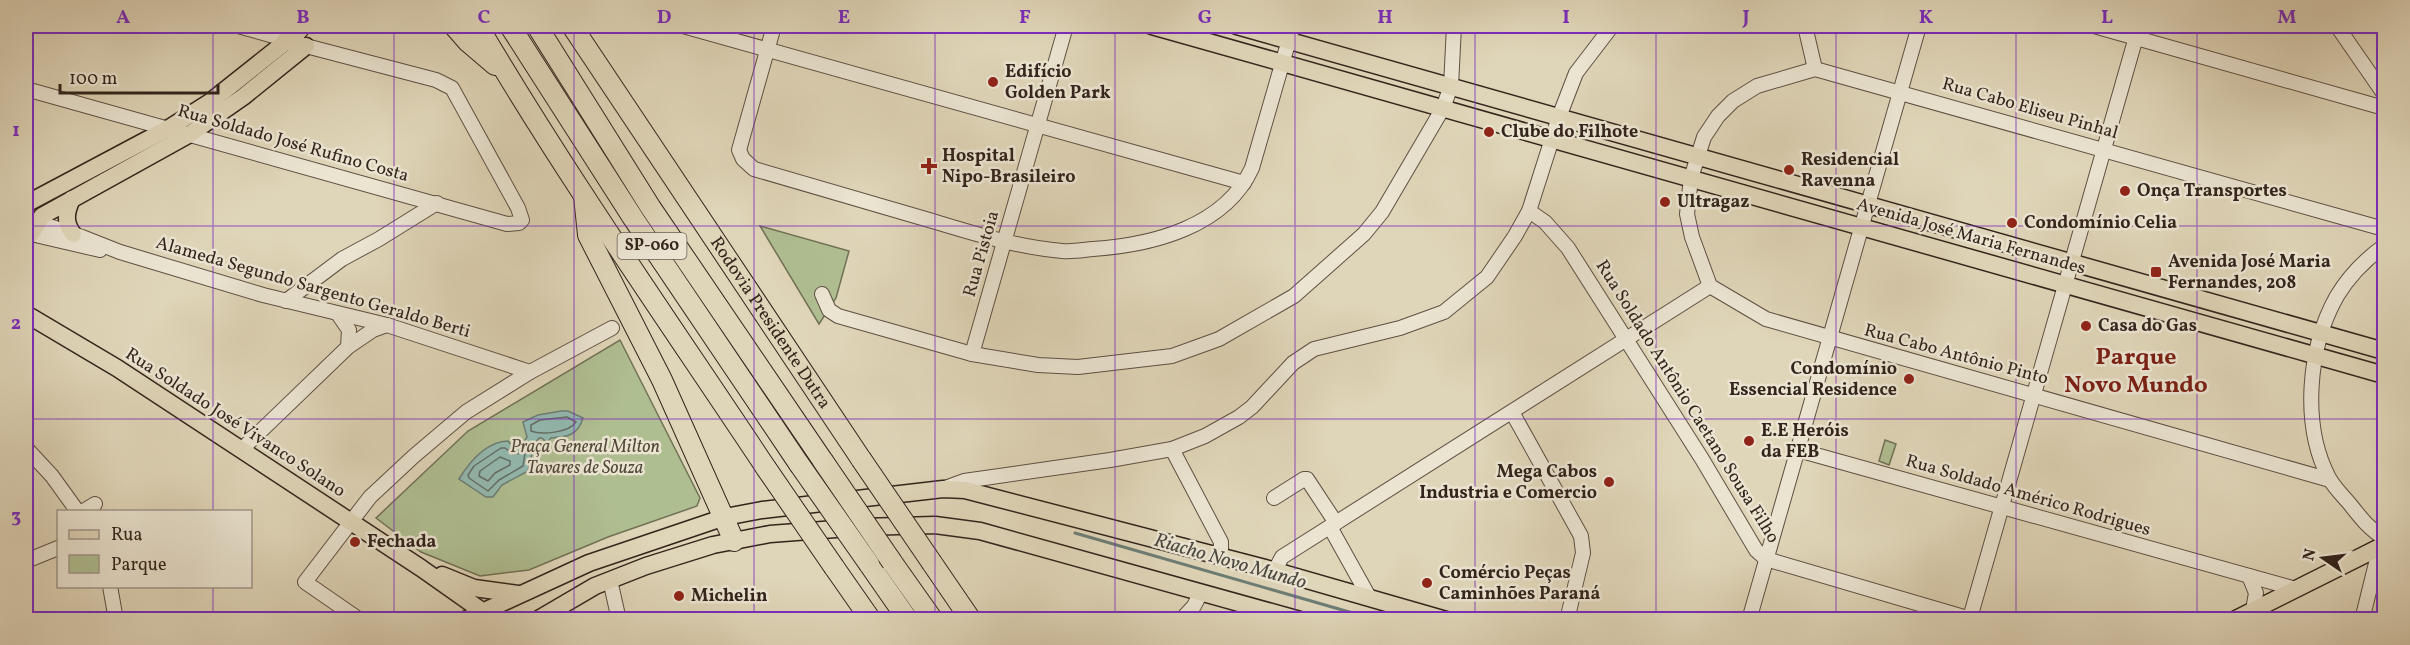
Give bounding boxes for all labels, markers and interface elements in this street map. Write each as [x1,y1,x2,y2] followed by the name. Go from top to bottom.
[116,4,130,32] text: A
[296,4,310,32] text: B
[478,4,491,32] text: C
[657,4,671,32] text: D
[838,4,850,32] text: E
[1019,4,1031,32] text: F
[1198,4,1212,32] text: G
[1377,4,1393,32] text: H
[1562,4,1570,32] text: I
[1741,4,1750,32] text: J
[1919,4,1934,32] text: K
[2101,4,2113,32] text: L
[2277,4,2297,32] text: M
[60,57,218,95] scale bar
[1005,60,1111,106] place label: Edifício Golden Park
[69,67,118,92] text: 100 m
[1939,72,2121,146] street label: Rua Cabo Eliseu Pinhal
[986,75,1000,89] marker: Edifício Golden Park
[174,99,412,189] street label: Rua Soldado José Rufino Costa
[12,117,20,145] text: 1
[1501,120,1638,145] place label: Clube do Filhote
[1482,125,1496,139] marker: Clube do Filhote
[942,144,1076,190] place label: Hospital Nipo-Brasileiro
[1801,148,1899,194] place label: Residencial Ravenna
[920,157,938,175] marker: Hospital Nipo-Brasileiro
[1782,163,1796,177] marker: Residencial Ravenna
[2137,179,2287,204] place label: Onça Transportes
[2118,184,2132,198] marker: Onça Transportes
[1677,190,1750,215] place label: Ultragaz
[1854,192,2088,282] street label: Avenida José Maria Fernandes
[1658,195,1672,209] marker: Ultragaz
[958,208,1006,300] street label: Rua Pistoia
[2024,211,2177,236] place label: Condomínio Celia
[2005,216,2019,230] marker: Condomínio Celia
[153,231,473,345] street label: Alameda Segundo Sargento Geraldo Berti
[704,232,837,414] street label: Rodovia Presidente Dutra
[618,233,686,259] road number: SP-060
[2168,250,2331,296] place label: Avenida José Maria Fernandes, 208
[1589,256,1785,548] street label: Rua Soldado Antônio Caetano Sousa Filho
[2149,265,2163,279] marker: Avenida José Maria Fernandes, 208
[11,310,21,338] text: 2
[2098,314,2197,339] place label: Casa do Gas
[1861,318,2051,392] street label: Rua Cabo Antônio Pinto
[2079,319,2093,333] marker: Casa do Gas
[2064,341,2208,403] district label: Parque Novo Mundo
[120,342,350,504] street label: Rua Soldado José Vivanco Solano
[1729,357,1897,403] place label: Condomínio Essencial Residence
[1902,372,1916,386] marker: Condomínio Essencial Residence
[1761,419,1849,465] place label: E.E Heróis da FEB
[1742,434,1756,448] marker: E.E Heróis da FEB
[510,435,660,481] park label: Praça General Milton Tavares de Souza
[1903,449,2153,543] street label: Rua Soldado Américo Rodrigues
[1419,460,1597,506] place label: Mega Cabos Industria e Comercio
[1602,475,1616,489] marker: Mega Cabos Industria e Comercio
[11,503,21,531] text: 3
[57,510,252,588] legend
[111,523,142,548] text: Rua
[1150,527,1310,597] water label: Riacho Novo Mundo
[2293,528,2353,588] north arrow
[367,530,437,555] place label: Fechada
[348,535,362,549] marker: Fechada
[2298,546,2323,563] text: N
[111,553,166,578] text: Parque
[1439,561,1600,607] place label: Comércio Peças Caminhões Paraná
[1420,576,1434,590] marker: Comércio Peças Caminhões Paraná
[691,584,768,609] place label: Michelin
[672,589,686,603] marker: Michelin

